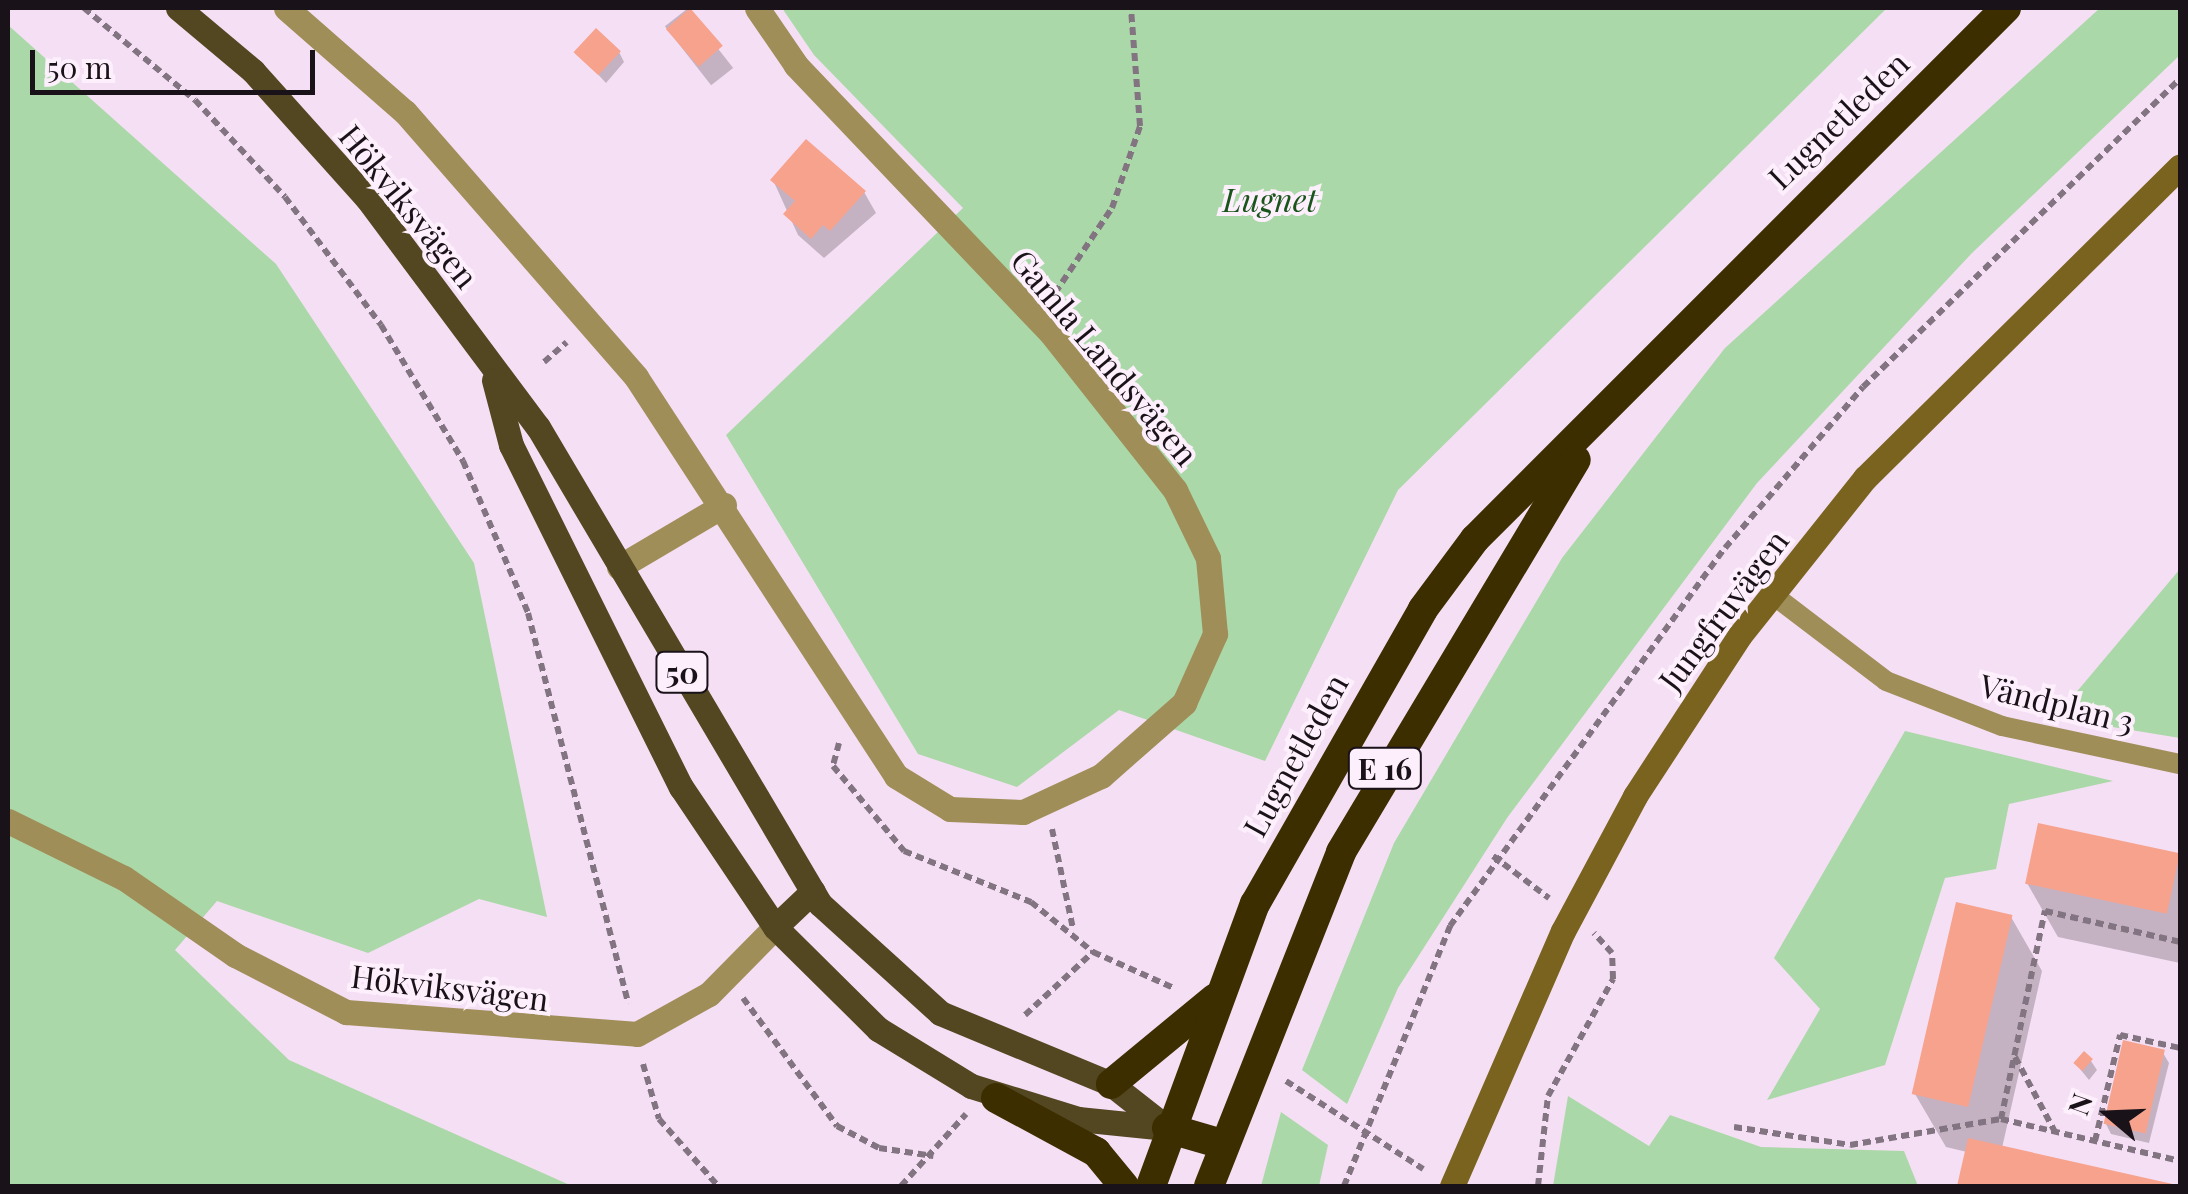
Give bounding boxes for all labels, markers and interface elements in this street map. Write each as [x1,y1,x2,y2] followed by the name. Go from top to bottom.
[35,30,320,92] scale bar
[1760,44,1916,196] street label: Lugnetleden
[47,47,112,87] text: 50 m
[332,117,486,295] street label: Hökviksvägen
[1223,180,1317,218] park label: Lugnet
[1004,241,1206,473] street label: Gamla Landsvägen
[1650,522,1796,698] street label: Jungfruvägen
[654,647,710,697] road number: 50
[1976,665,2138,741] street label: Vändplan 3
[1235,667,1355,843] street label: Lugnetleden
[1348,743,1422,793] road number: E 16
[349,956,551,1018] street label: Hökviksvägen
[2058,1064,2158,1164] north arrow
[2058,1088,2100,1120] text: N

